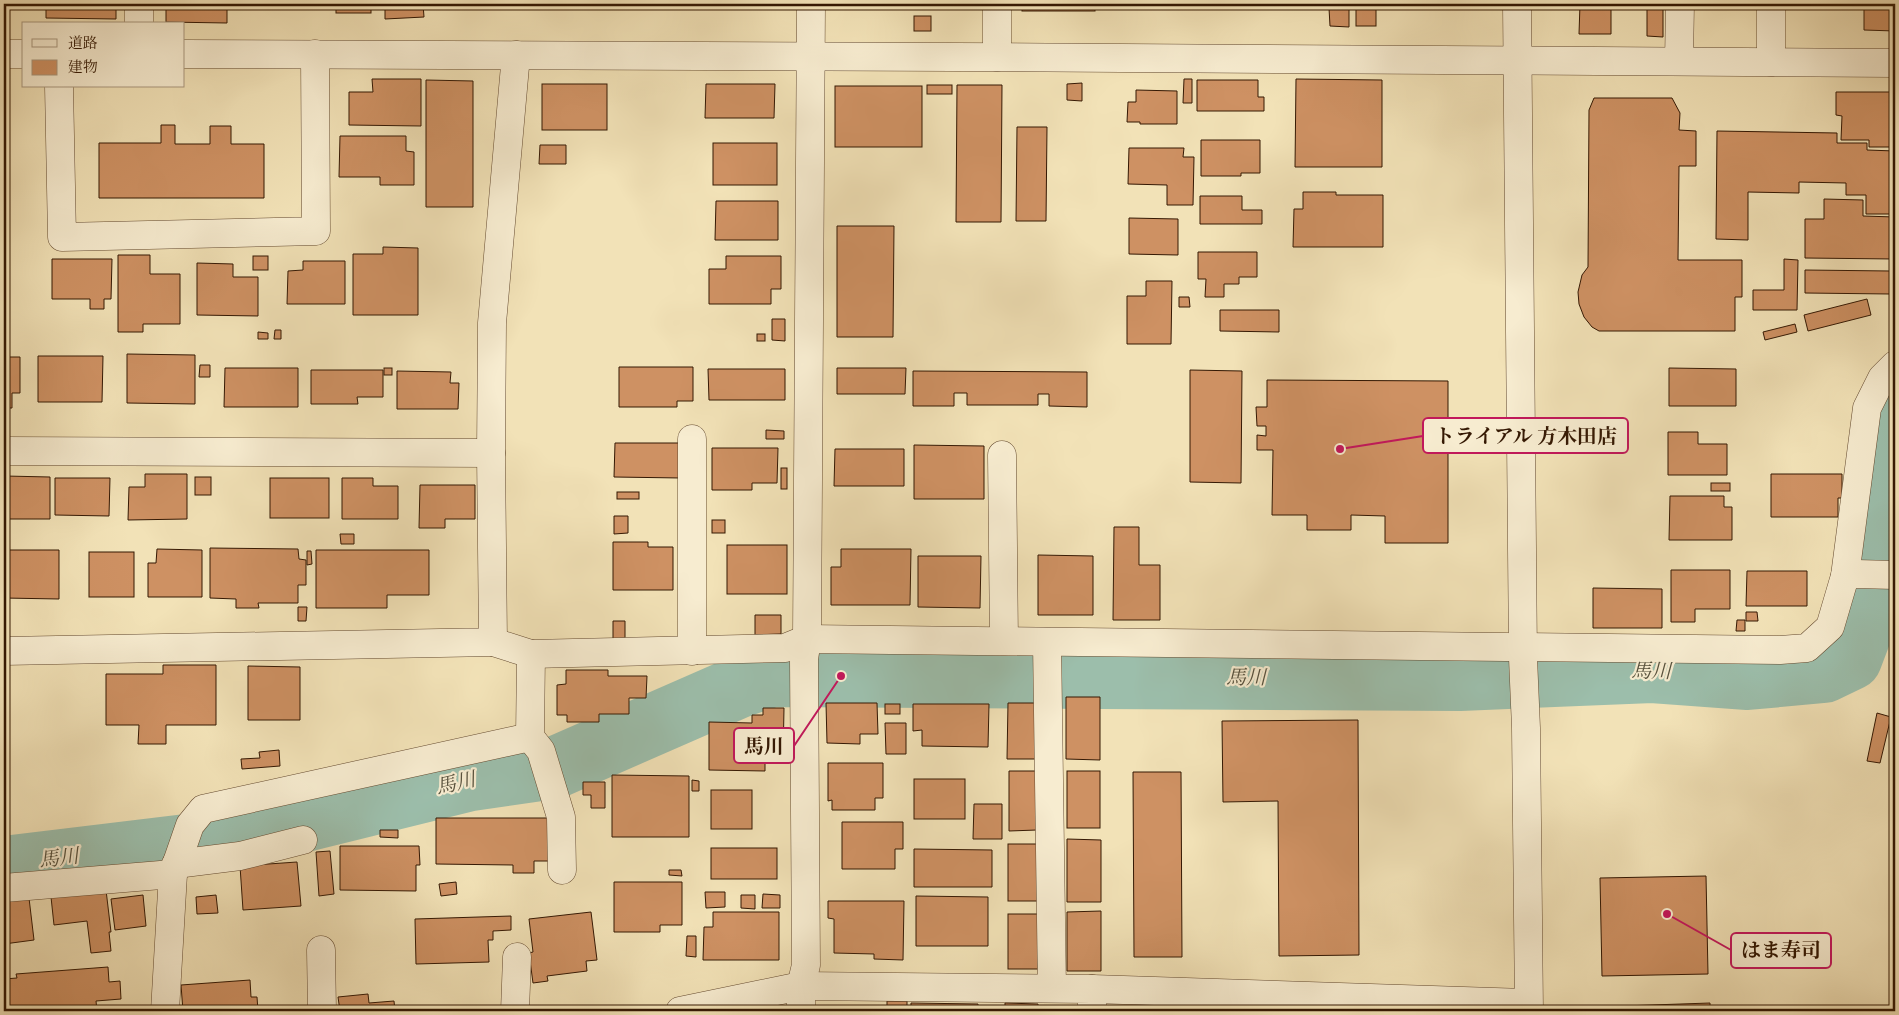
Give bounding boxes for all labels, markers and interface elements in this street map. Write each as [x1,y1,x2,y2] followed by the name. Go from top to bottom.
[22,22,185,88] legend
[68,34,98,55] text: 道路
[68,58,98,79] text: 建物
[1423,418,1628,453] callout: トライアル 方木田店
[1435,424,1617,453] text: トライアル 方木田店
[1631,658,1673,688] water label: 馬川
[1226,665,1268,694] water label: 馬川
[734,728,794,763] callout: 馬川
[744,734,784,763] text: 馬川
[433,766,481,804] water label: 馬川
[37,843,83,877] water label: 馬川
[1731,933,1831,968] callout: はま寿司
[1741,938,1821,967] text: はま寿司

